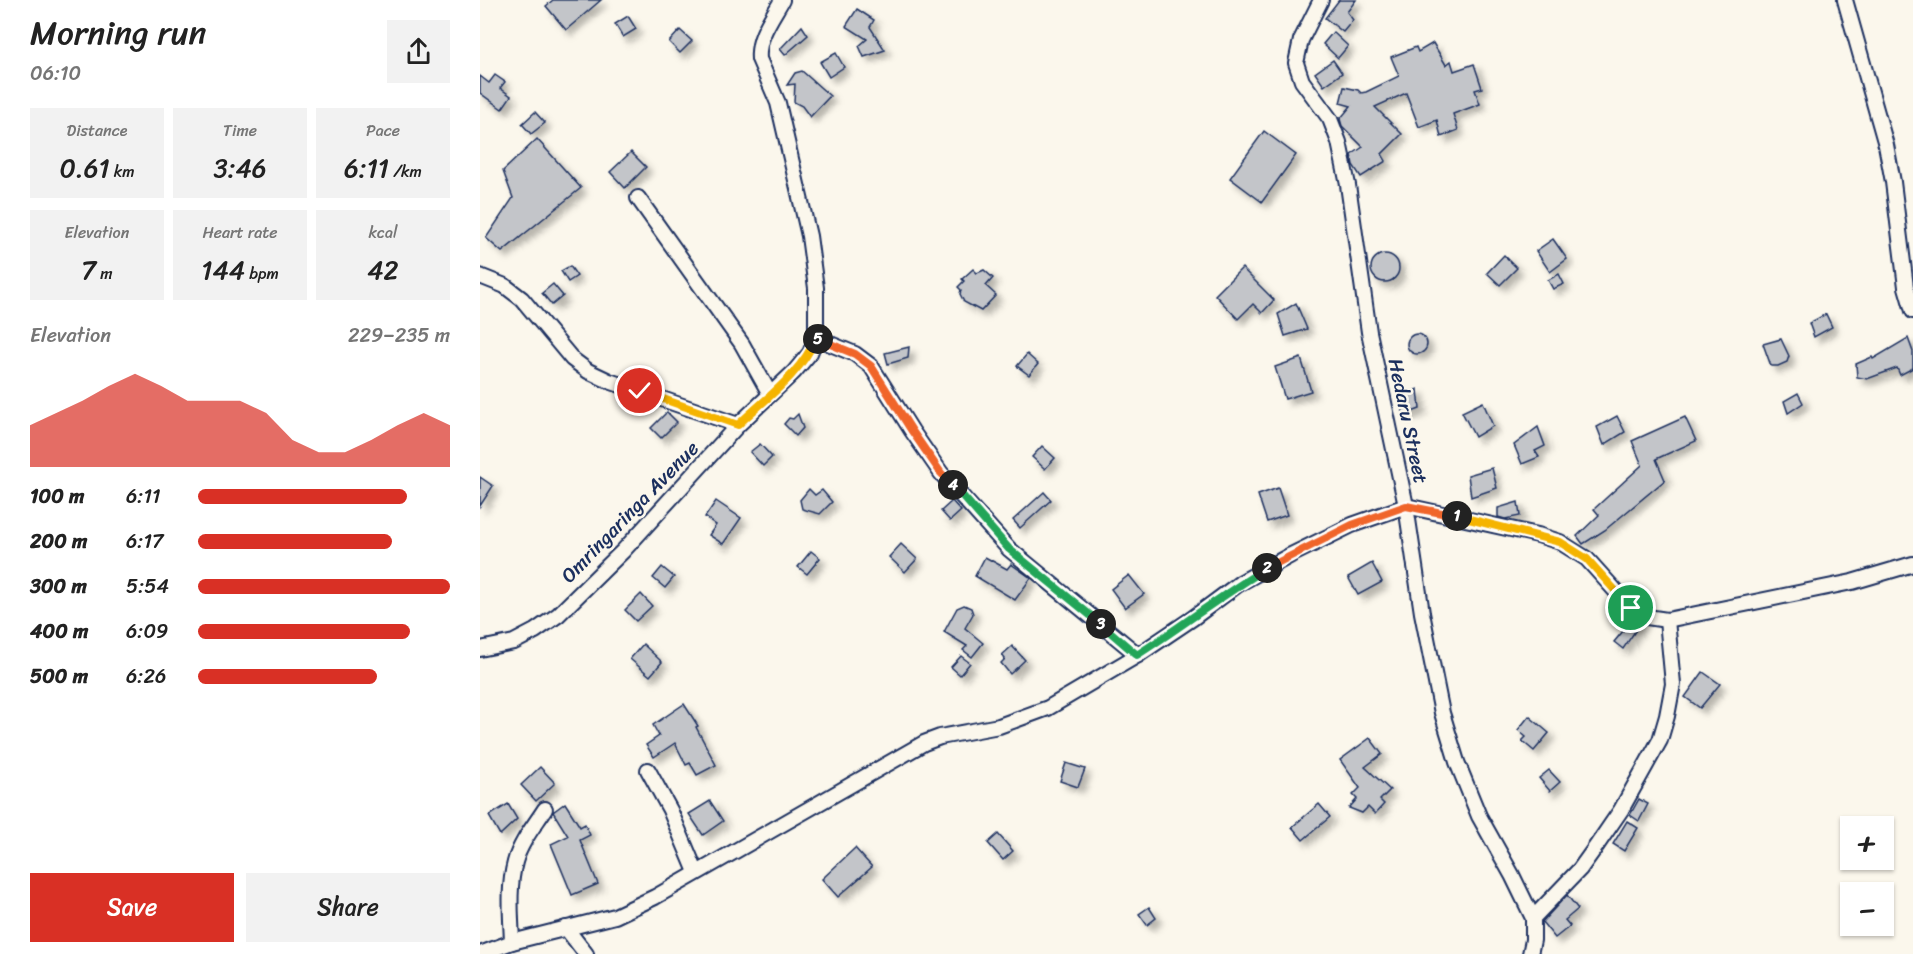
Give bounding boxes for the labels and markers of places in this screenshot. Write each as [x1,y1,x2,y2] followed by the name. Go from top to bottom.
[803,324,833,354] pin: 5
[614,365,665,416] pin
[938,470,968,500] pin: 4
[1442,501,1472,531] pin: 1
[1252,553,1282,583] pin: 2
[1605,582,1656,633] pin
[1086,609,1116,639] pin: 3

